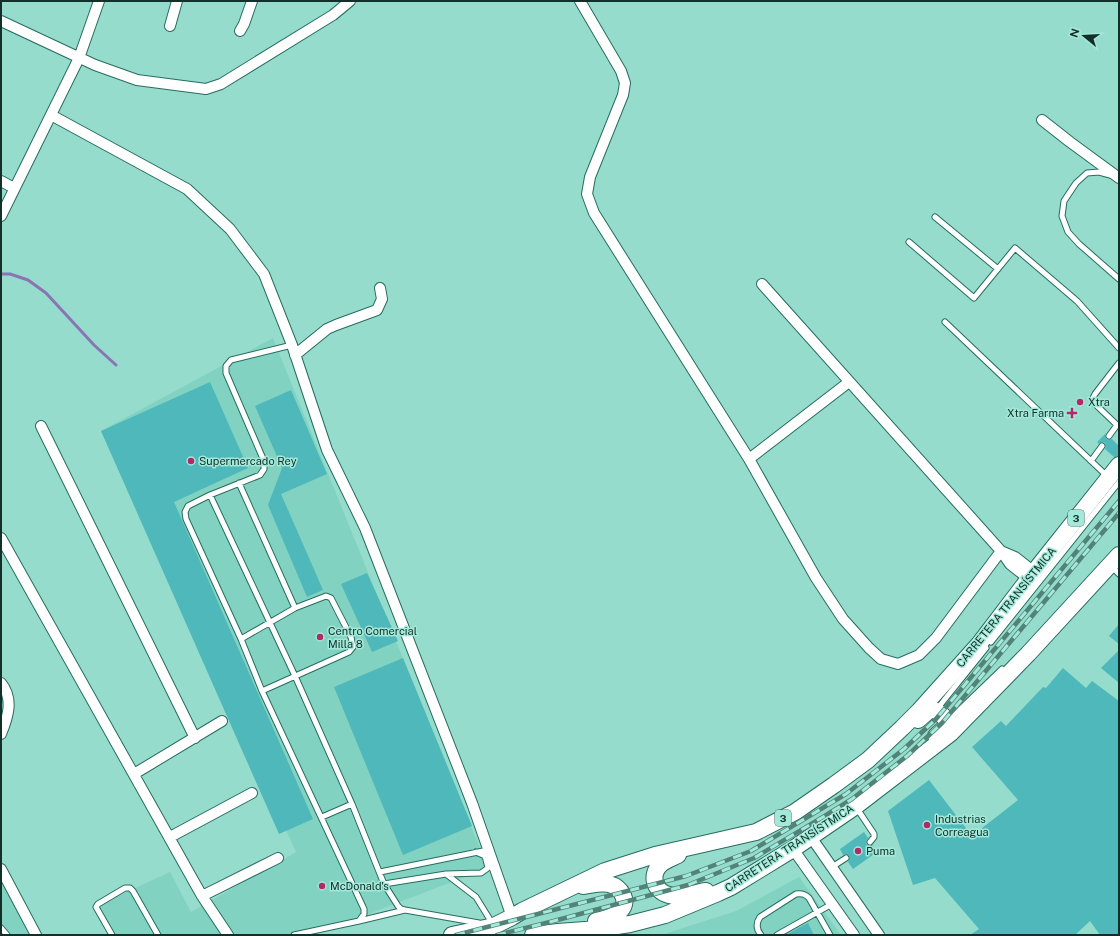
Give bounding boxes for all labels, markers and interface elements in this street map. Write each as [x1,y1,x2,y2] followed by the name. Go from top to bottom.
[1064,16,1104,56] north arrow
[1067,27,1082,39] text: N
[1088,396,1110,408] place label: Xtra
[1075,397,1085,407] marker: Xtra
[1007,407,1064,419] place label: Xtra Farma
[1067,408,1077,418] marker: Xtra Farma
[199,455,297,467] place label: Supermercado Rey
[186,456,196,466] marker: Supermercado Rey
[1068,510,1084,526] road number: 3
[953,544,1058,669] street label: CARRETERA TRANSÍSTMICA
[328,625,417,650] place label: Centro Comercial Milla 8
[315,632,325,642] marker: Centro Comercial Milla 8
[722,801,856,894] street label: CARRETERA TRANSÍSTMICA
[775,810,791,826] road number: 3
[935,813,989,838] place label: Industrias Correagua
[922,820,932,830] marker: Industrias Correagua
[866,845,895,857] place label: Puma
[853,846,863,856] marker: Puma
[330,880,389,892] place label: McDonald's
[317,881,327,891] marker: McDonald's

